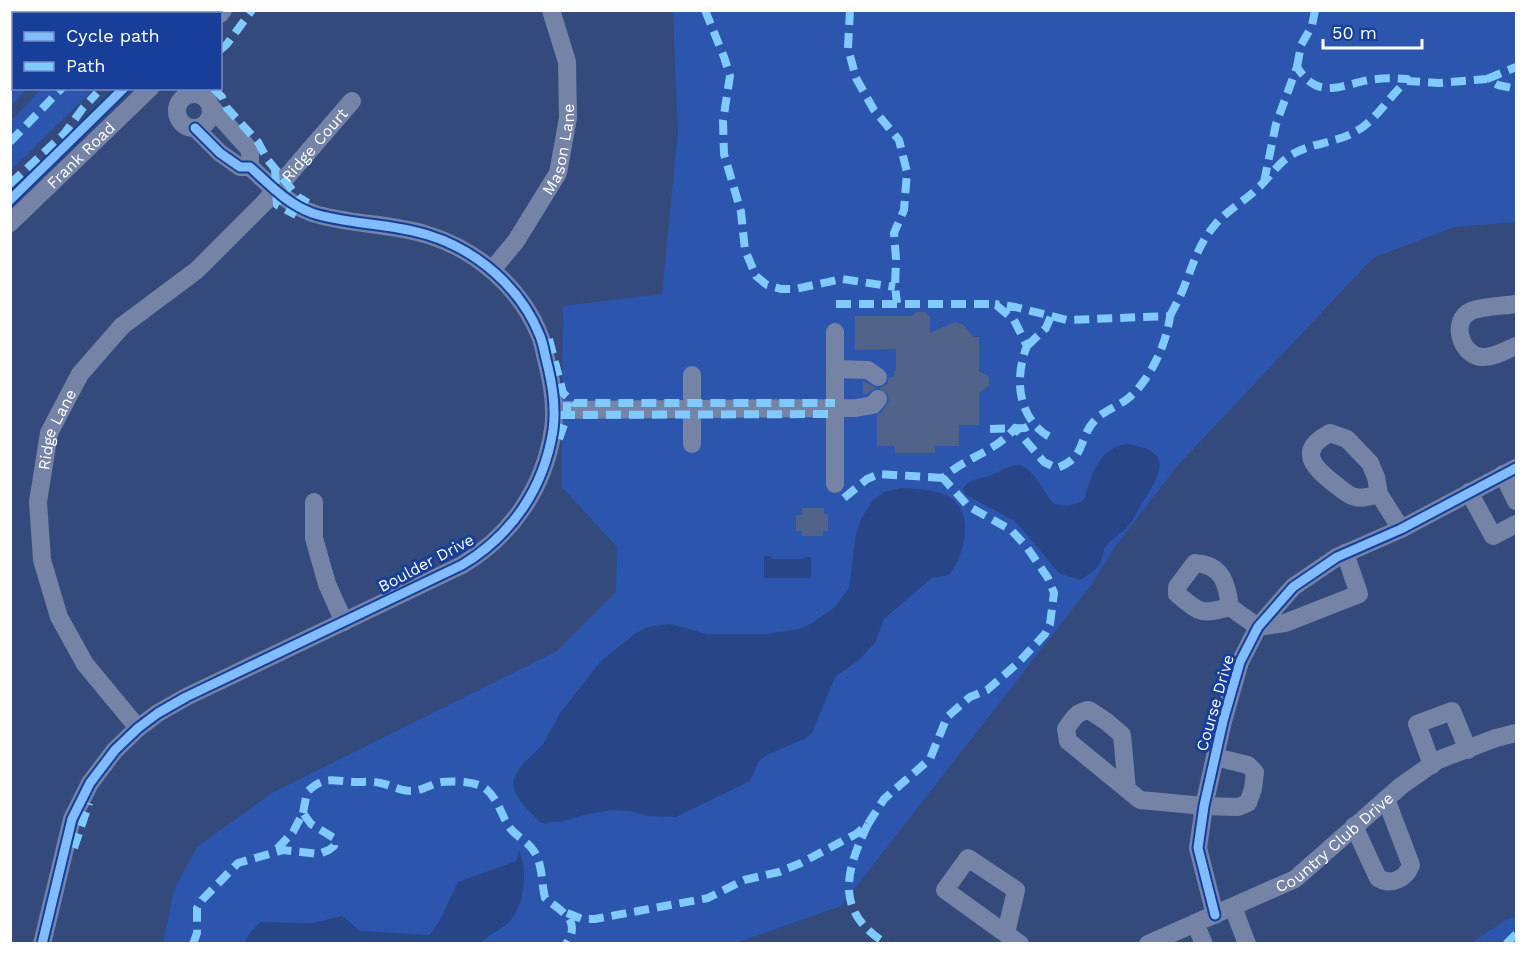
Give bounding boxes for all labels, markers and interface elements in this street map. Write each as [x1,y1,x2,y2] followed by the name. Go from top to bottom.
[12,12,222,90] legend
[1323,12,1422,50] scale bar
[1332,22,1377,43] text: 50 m
[66,25,160,46] text: Cycle path
[66,55,106,76] text: Path
[538,103,578,198] street label: Mason Lane
[277,104,351,186] street label: Ridge Court
[42,118,119,192] street label: Frank Road
[34,386,80,471] street label: Ridge Lane
[375,530,477,596] street label: Boulder Drive
[1192,653,1238,753] street label: Course Drive
[1272,788,1397,896] street label: Country Club Drive

